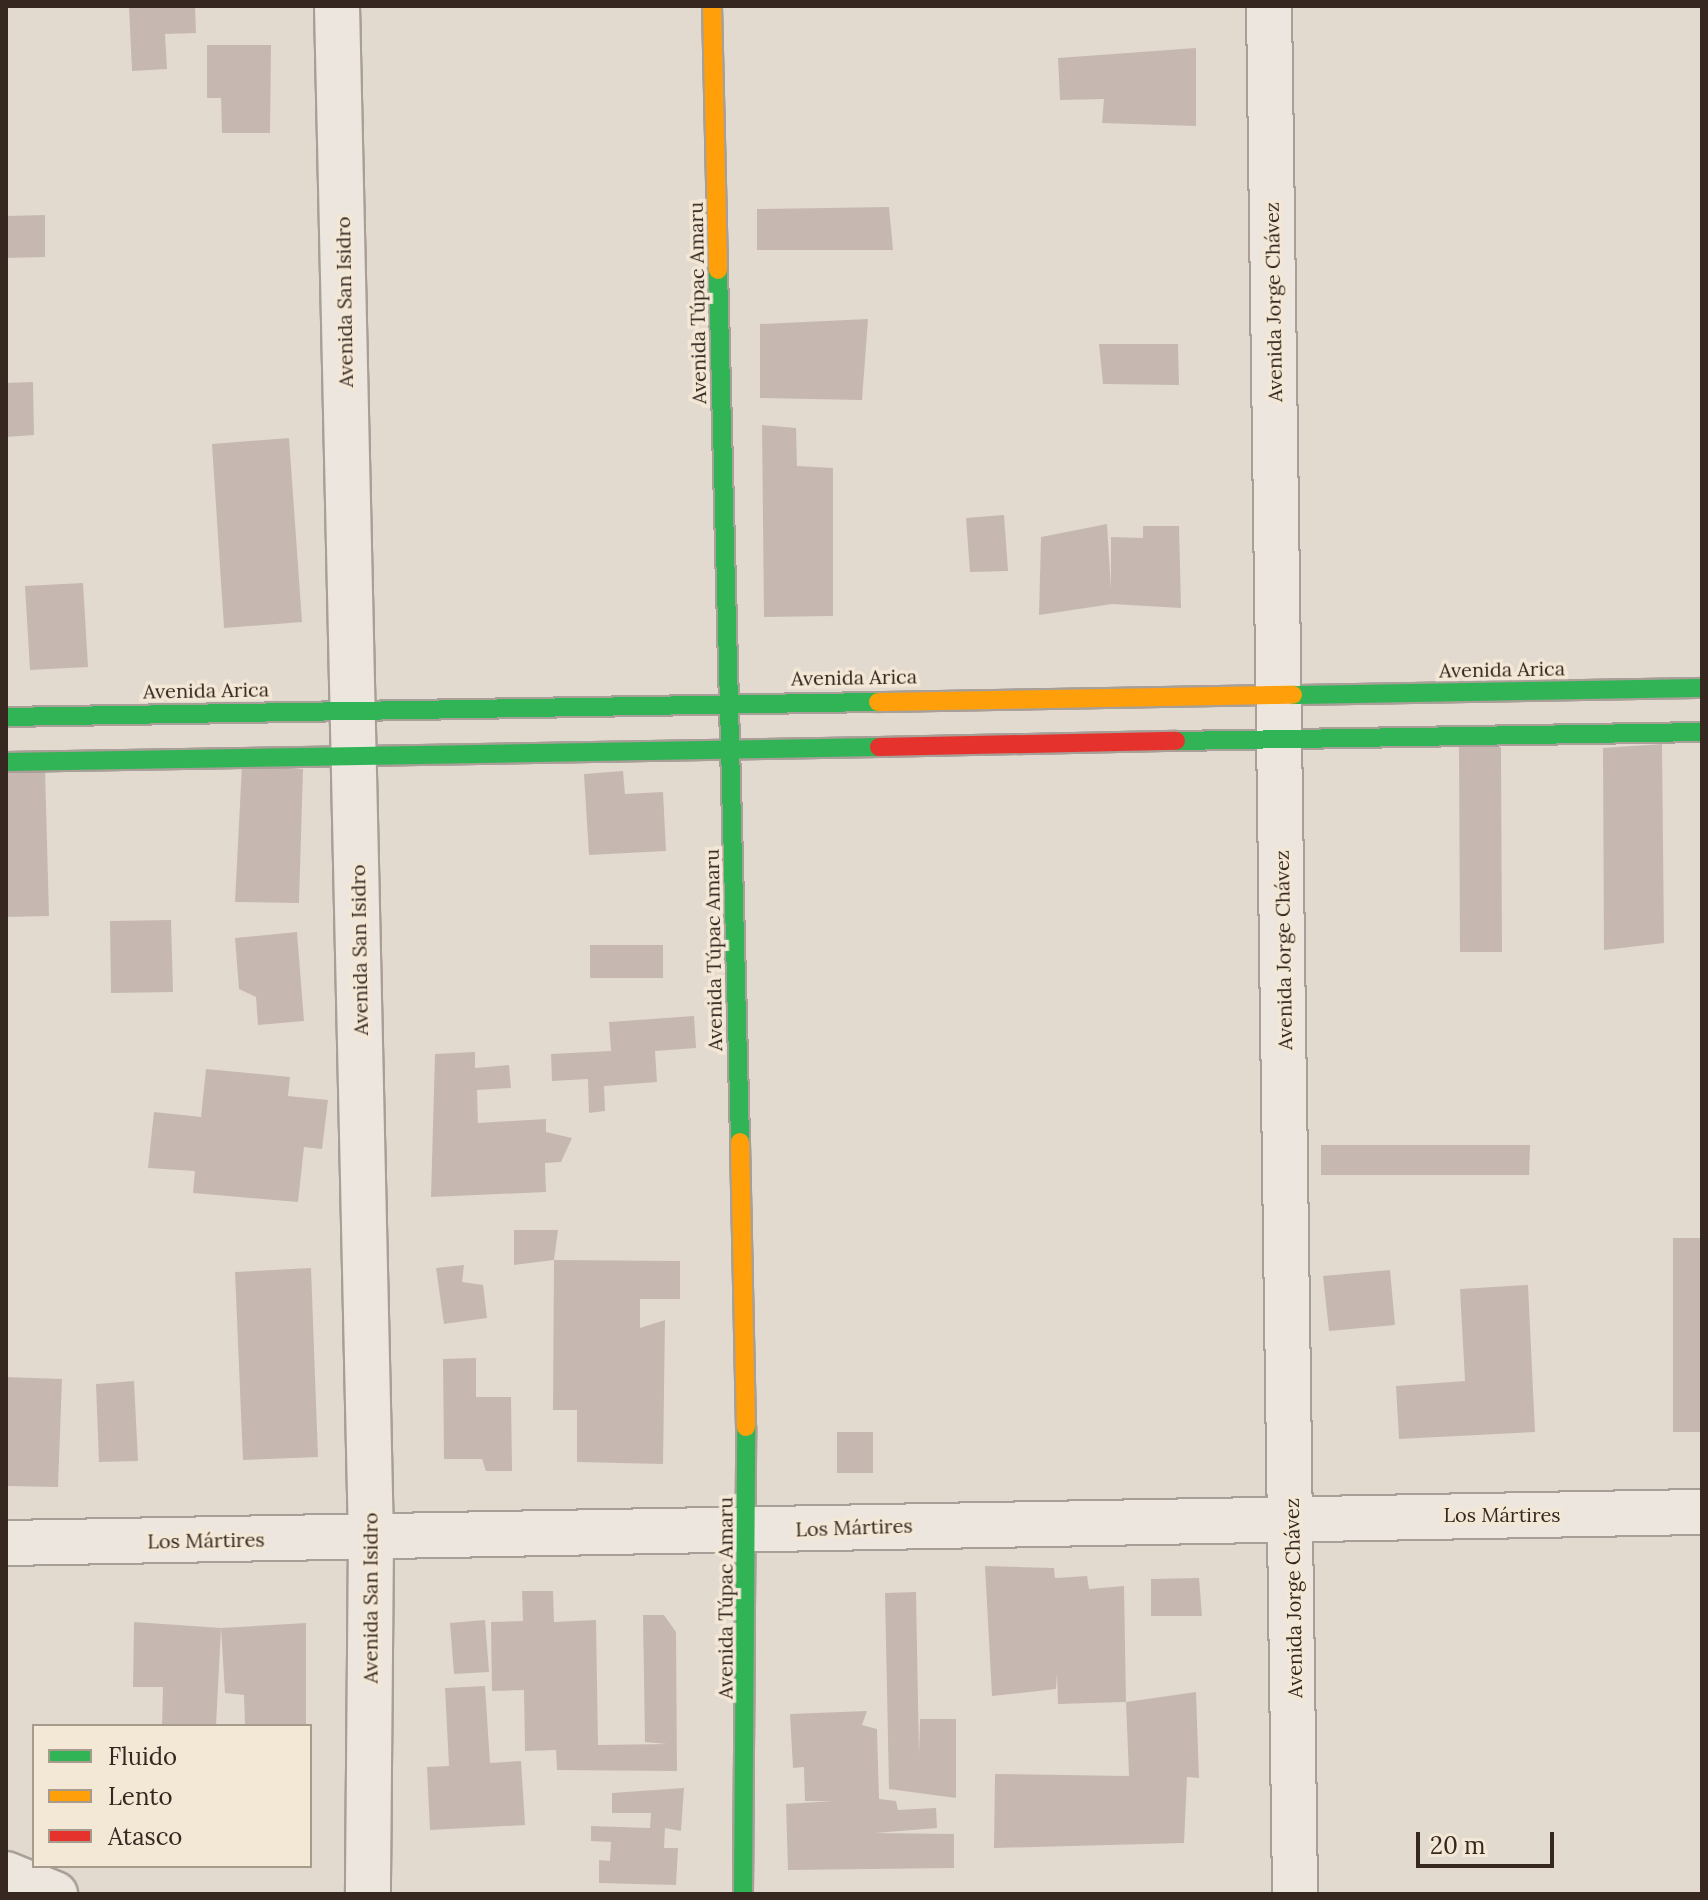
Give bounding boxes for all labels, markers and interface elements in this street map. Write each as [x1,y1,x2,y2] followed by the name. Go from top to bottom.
[683,202,711,404] street label: Avenida Túpac Amaru
[1259,202,1287,402] street label: Avenida Jorge Chávez
[331,216,357,388] street label: Avenida San Isidro
[1439,656,1565,682] street label: Avenida Arica
[791,664,917,690] street label: Avenida Arica
[143,677,269,703] street label: Avenida Arica
[699,849,727,1051] street label: Avenida Túpac Amaru
[1269,850,1297,1050] street label: Avenida Jorge Chávez
[346,864,372,1036] street label: Avenida San Isidro
[713,1497,737,1699] street label: Avenida Túpac Amaru
[1279,1498,1307,1698] street label: Avenida Jorge Chávez
[1443,1502,1561,1526] street label: Los Mártires
[358,1513,382,1683] street label: Avenida San Isidro
[795,1513,913,1541] street label: Los Mártires
[147,1527,265,1553] street label: Los Mártires
[32,1724,312,1868] legend
[108,1741,177,1772] text: Fluido
[108,1781,173,1812] text: Lento
[1420,1816,1558,1866] scale bar
[108,1821,182,1852] text: Atasco
[1430,1830,1486,1861] text: 20 m

